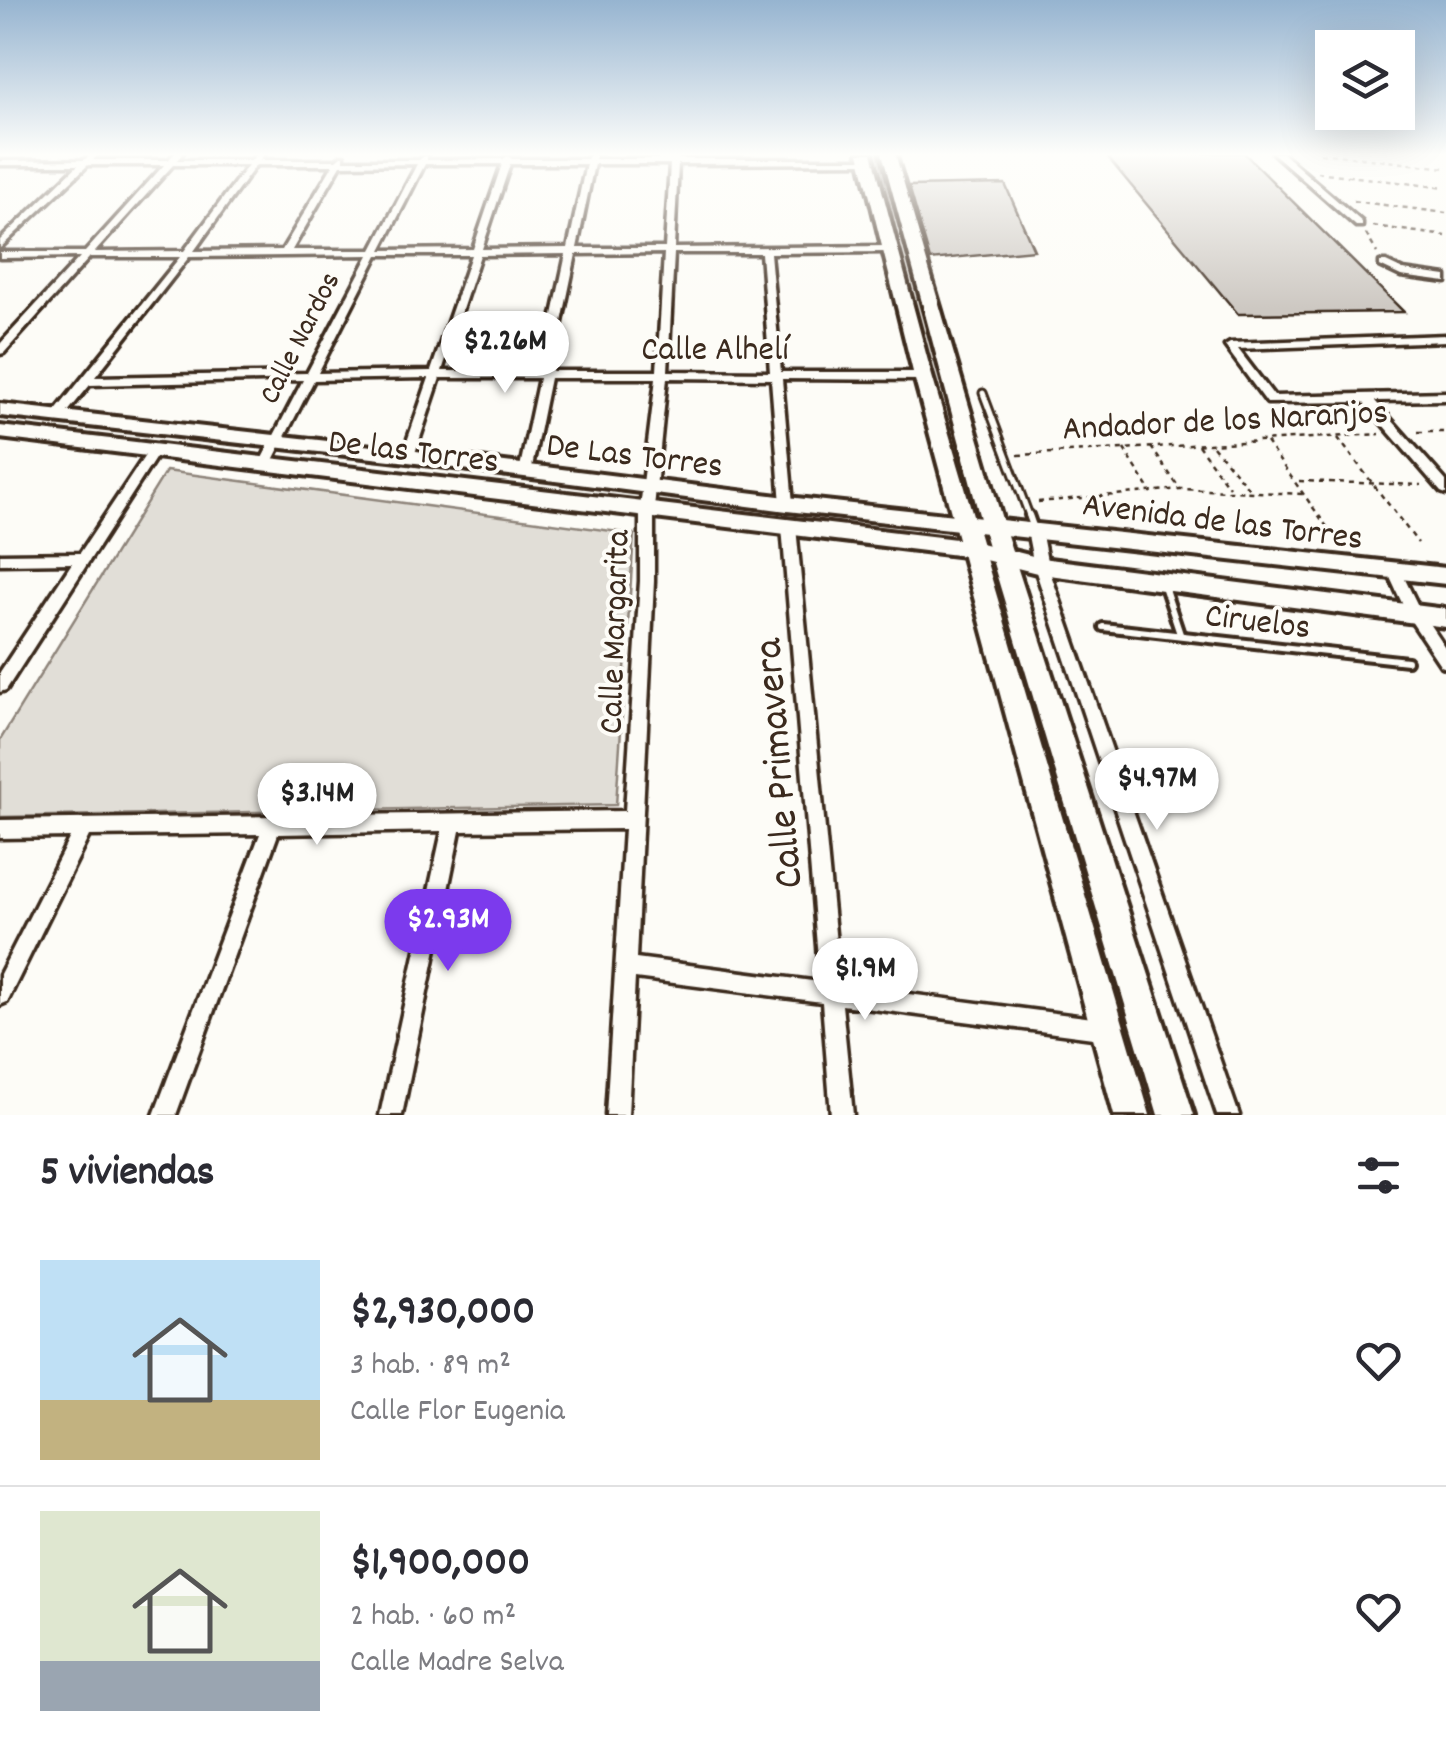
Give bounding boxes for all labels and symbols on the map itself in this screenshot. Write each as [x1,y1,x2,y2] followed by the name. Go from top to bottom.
[250,265,354,413] street label: Calle Nardos
[424,311,586,396] pin: $2.26M
[641,327,791,377] street label: Calle Alhelí
[1061,389,1390,456] street label: Andador de los Naranjos
[325,419,502,489] street label: De las Torres
[543,422,726,494] street label: De Las Torres
[1079,482,1366,566] street label: Avenida de las Torres
[588,529,646,735] street label: Calle Margarita
[1202,593,1313,655] street label: Ciruelos
[741,635,823,891] street label: Calle Primavera
[1076,748,1238,833] pin: $4.97M
[236,763,398,848] pin: $3.14M
[367,889,529,974] pin: $2.93M
[795,938,935,1023] pin: $1.9M

